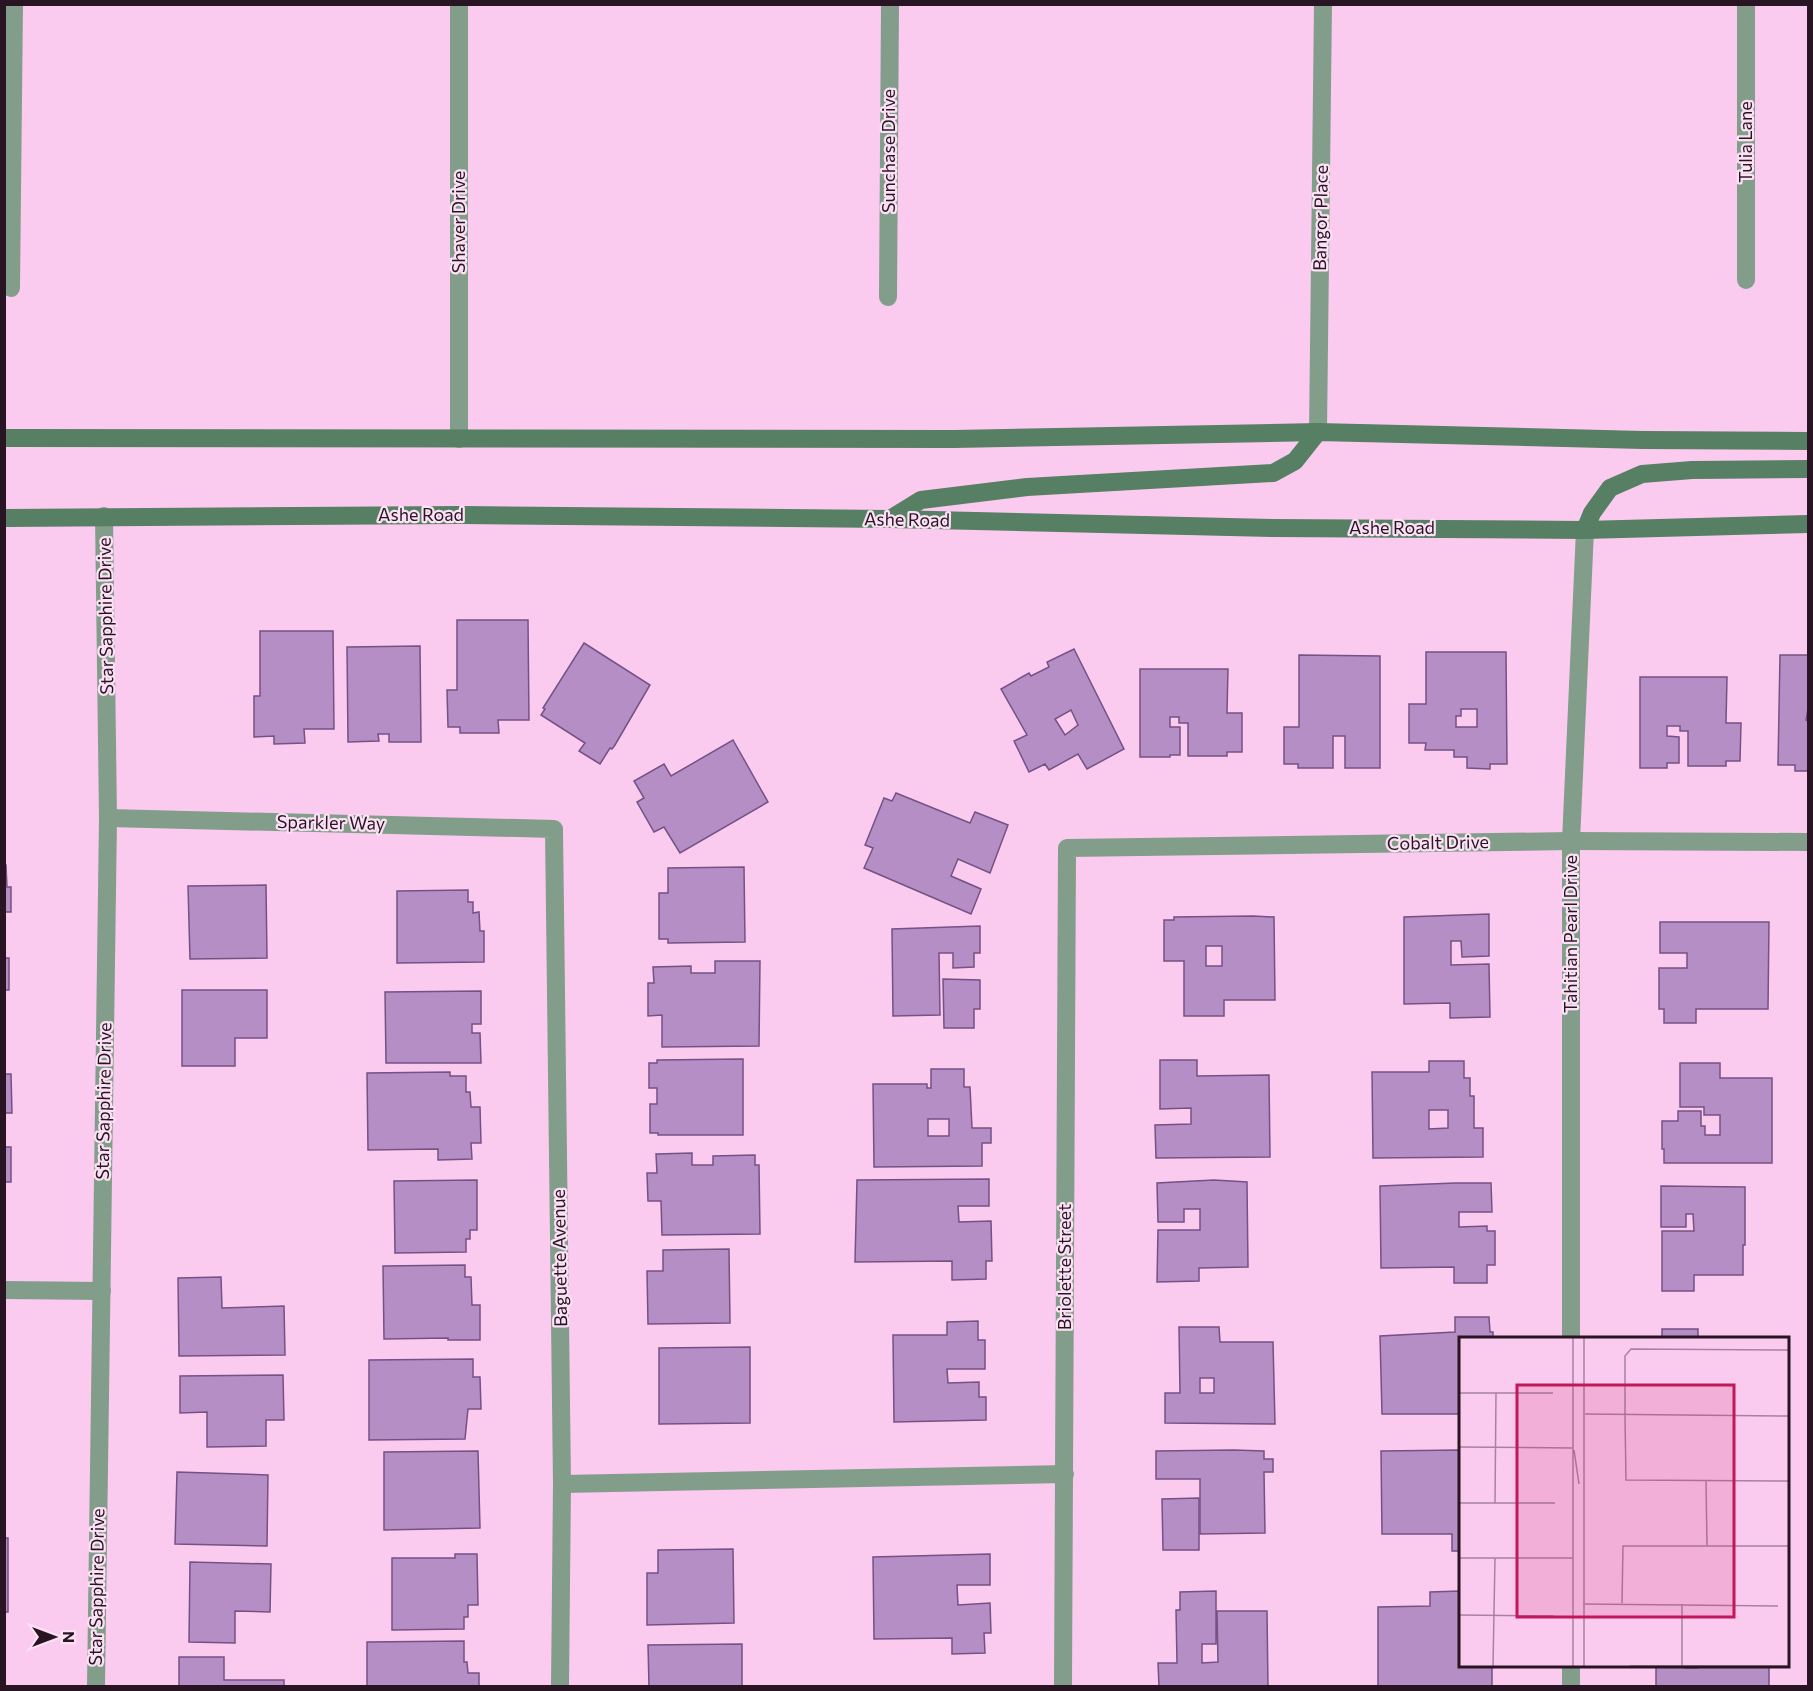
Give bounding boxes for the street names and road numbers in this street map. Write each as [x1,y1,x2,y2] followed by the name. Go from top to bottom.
[877,89,899,213] street label: Sunchase Drive
[1734,101,1756,183] street label: Tulia Lane
[1308,165,1332,271] street label: Bangor Place
[447,171,469,273] street label: Shaver Drive
[378,503,464,525] street label: Ashe Road
[864,507,950,531] street label: Ashe Road
[1349,516,1435,538] street label: Ashe Road
[93,537,117,695] street label: Star Sapphire Drive
[277,810,385,834] street label: Sparkler Way
[1387,830,1489,854] street label: Cobalt Drive
[1559,855,1581,1013] street label: Tahitian Pearl Drive
[91,1022,115,1180] street label: Star Sapphire Drive
[547,1189,571,1327] street label: Baguette Avenue
[1053,1204,1075,1330] street label: Briolette Street
[84,1508,108,1666] street label: Star Sapphire Drive

